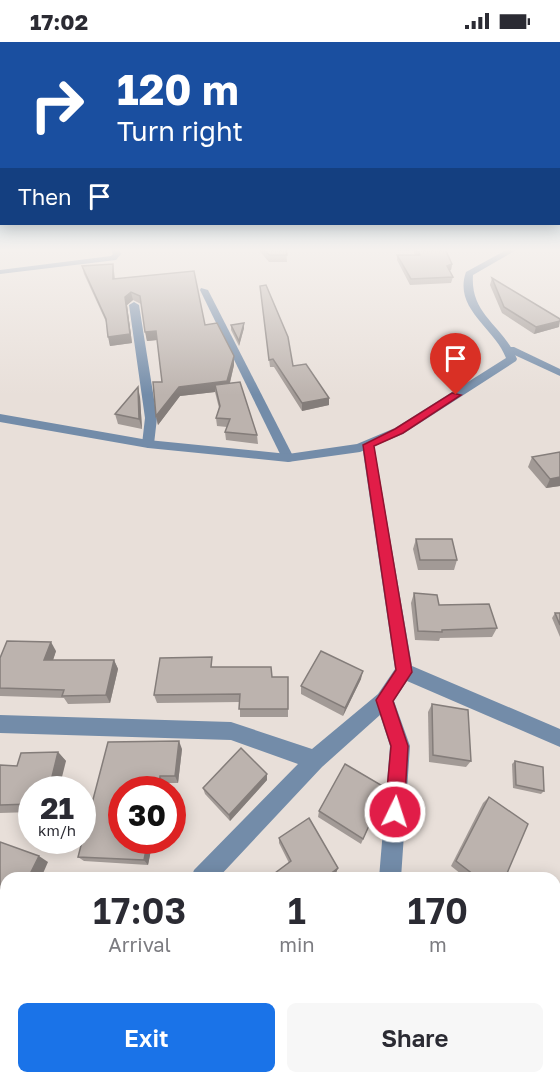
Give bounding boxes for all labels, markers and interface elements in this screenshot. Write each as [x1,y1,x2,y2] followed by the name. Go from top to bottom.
[30,8,88,35] text: 17:02
[117,64,239,114] text: 120 m
[18,66,96,144] icon: right
[117,115,243,147] text: Turn right
[83,180,116,213] icon: arrive
[18,183,71,210] text: Then
[430,333,481,395] pin
[439,342,472,375] icon: arrive
[108,776,186,854] speed limit sign: 30
[363,780,427,844] position arrow
[40,790,74,826] text: 21
[38,821,76,839] text: km/h
[93,889,186,932] text: 17:03
[288,889,306,932] text: 1
[408,889,468,932] text: 170
[108,932,171,956] text: Arrival
[279,932,315,956] text: min
[429,932,447,956] text: m
[18,1003,275,1072] button: Exit
[287,1003,543,1072] button: Share

